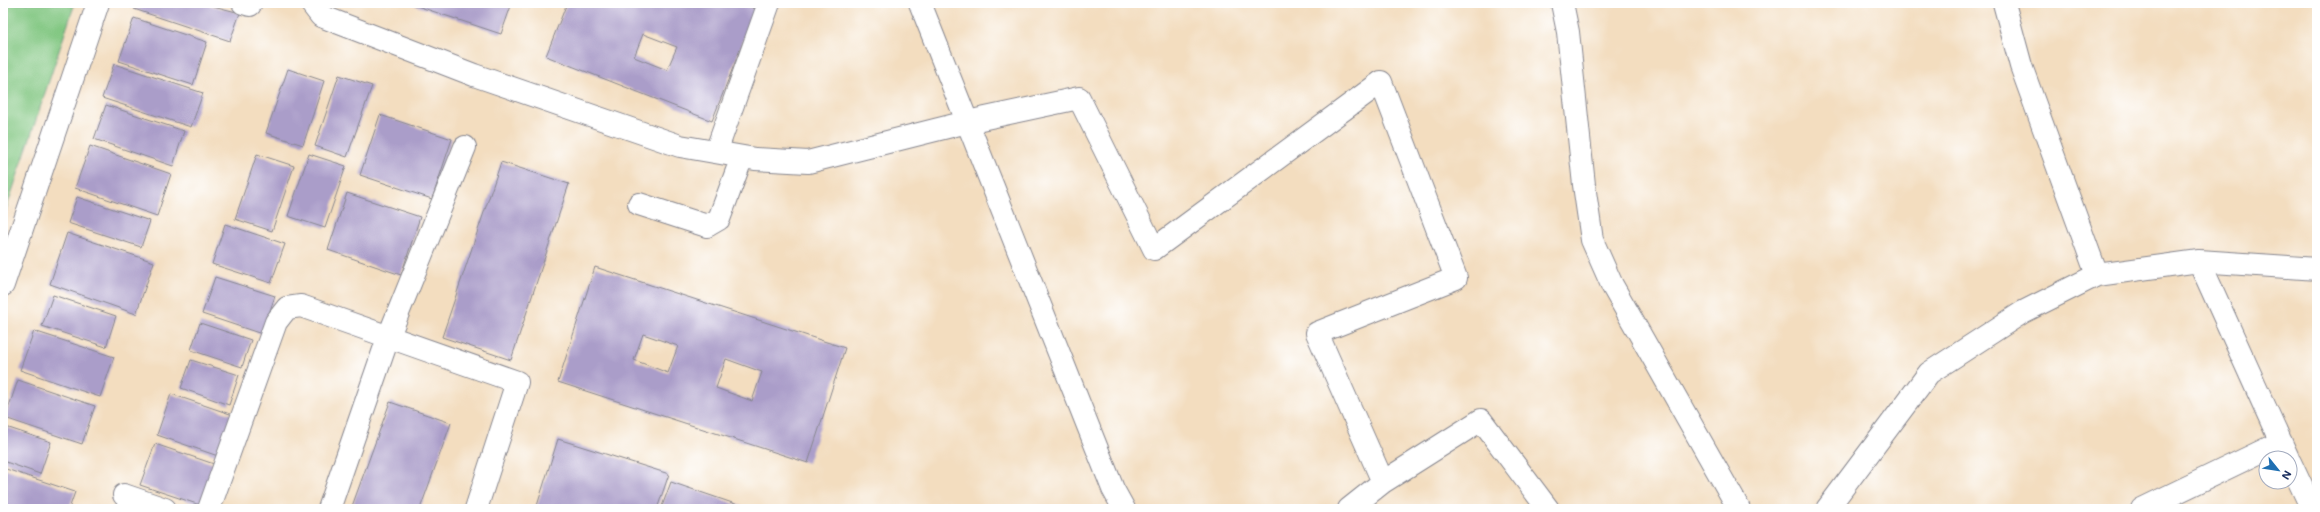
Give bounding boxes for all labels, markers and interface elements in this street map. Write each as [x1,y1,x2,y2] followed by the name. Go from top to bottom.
[2258,450,2298,490] north arrow
[2279,468,2296,483] text: N

